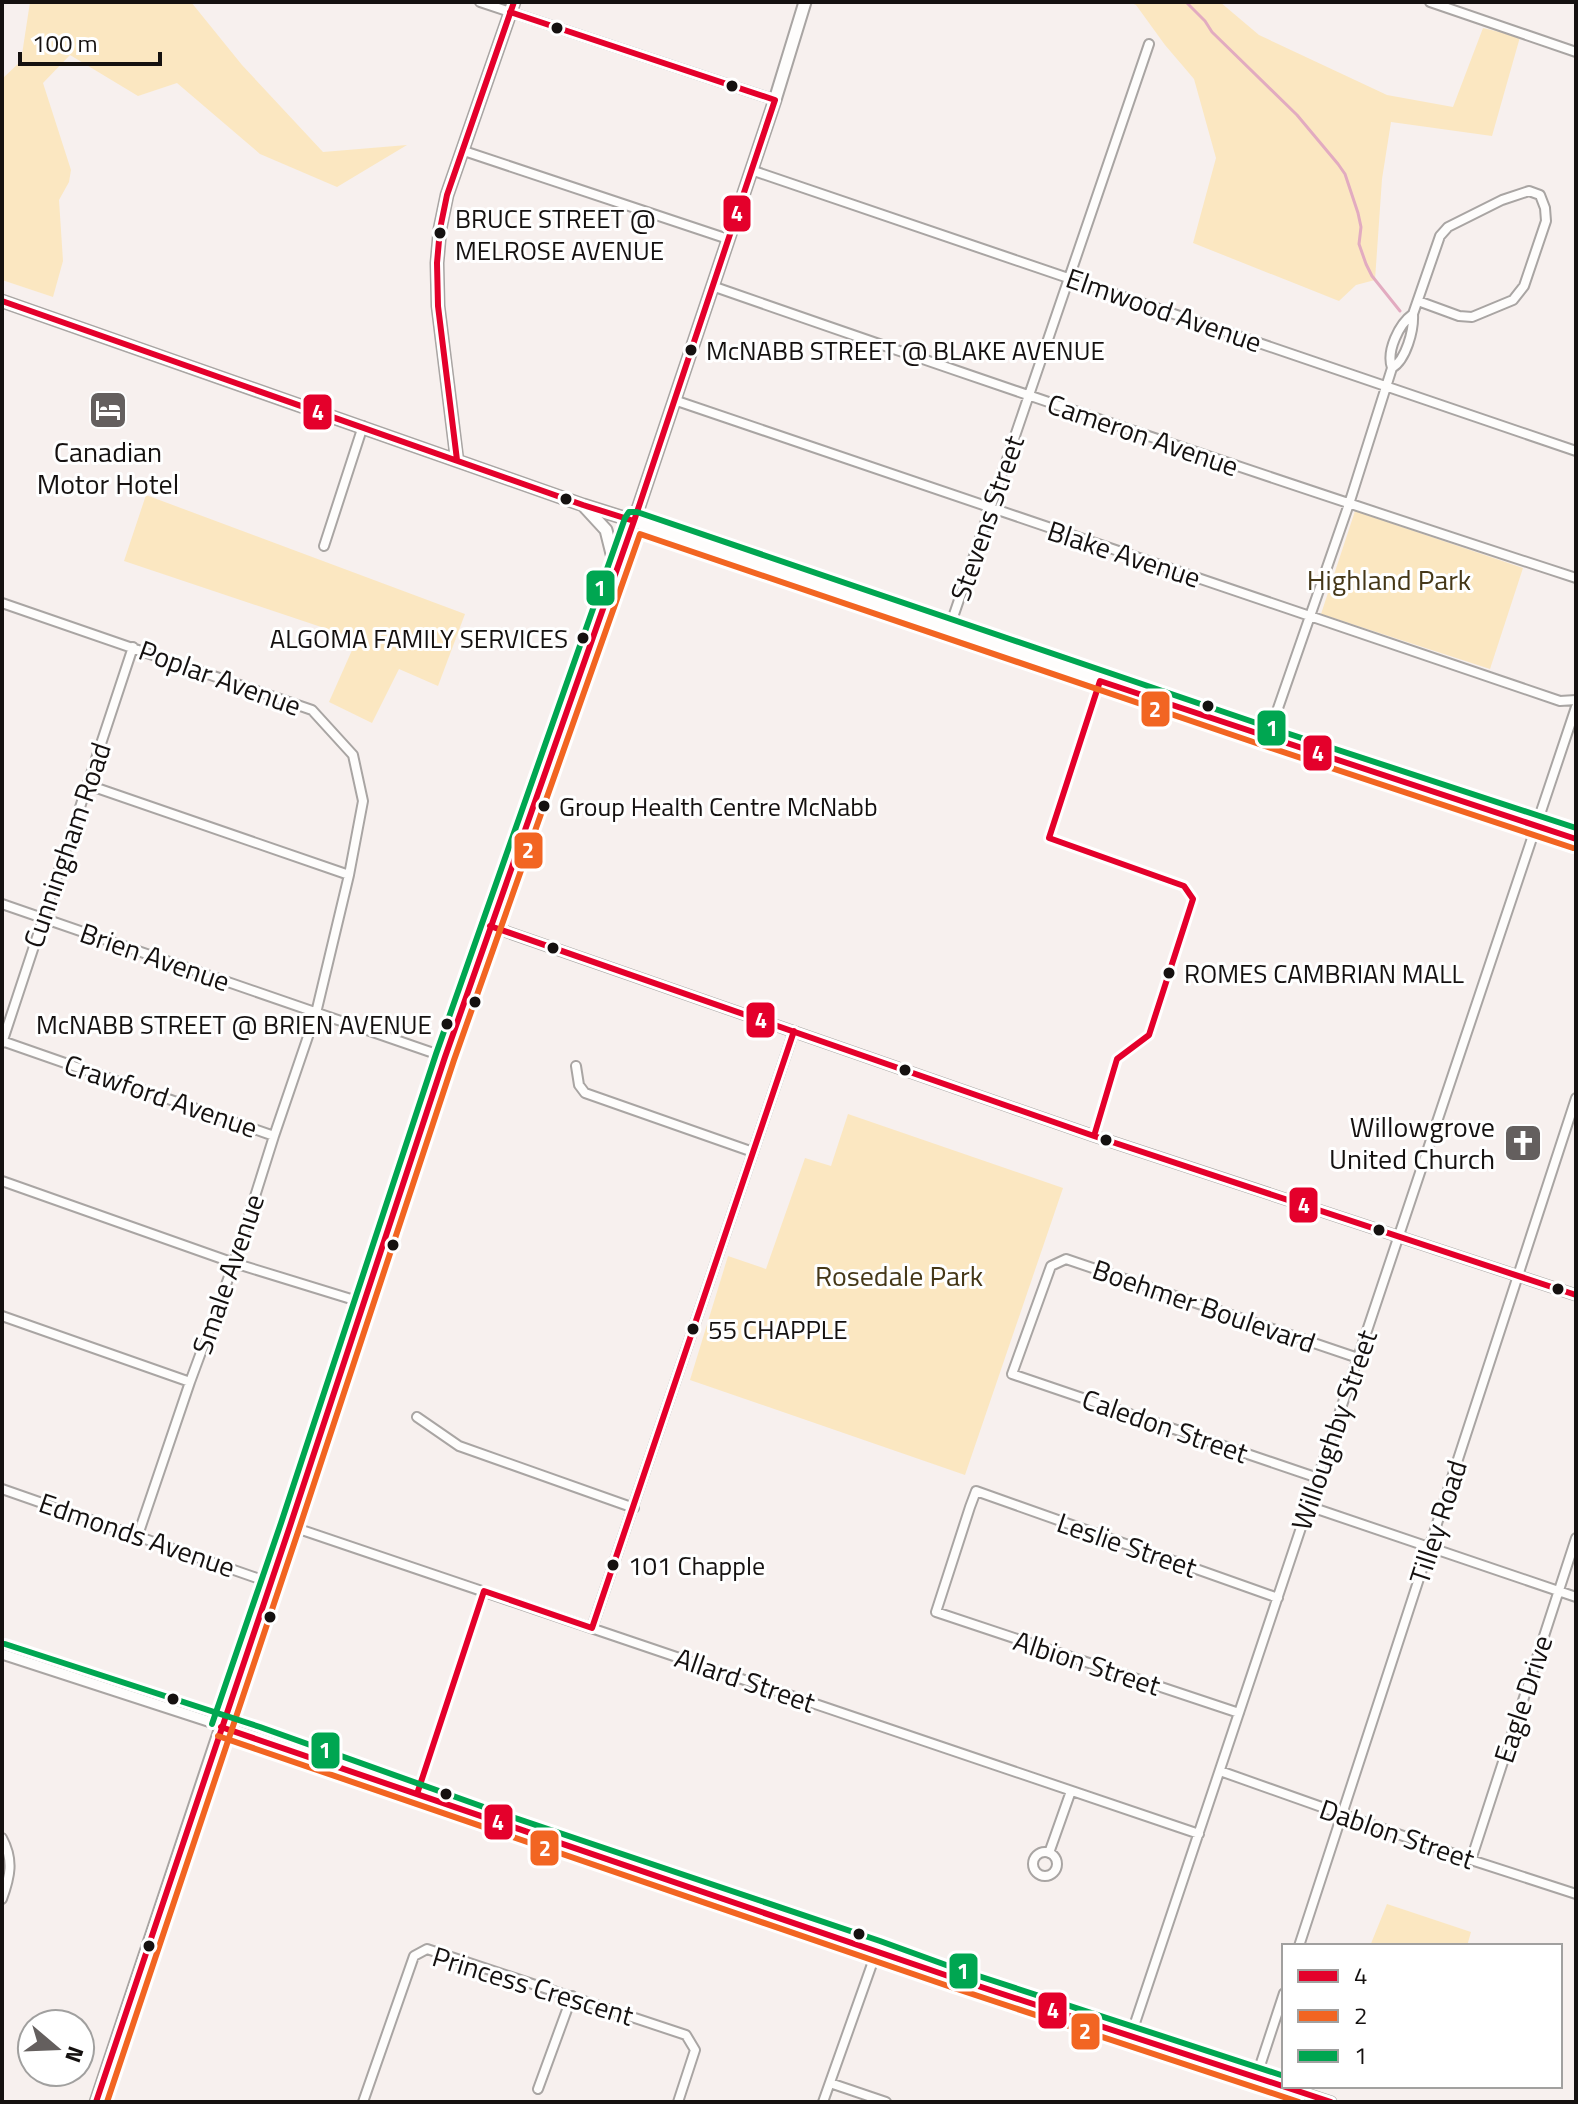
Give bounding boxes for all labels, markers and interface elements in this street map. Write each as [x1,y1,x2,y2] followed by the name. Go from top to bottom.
[20,16,160,66] scale bar
[549,20,565,36] unlabelled marker
[32,25,98,61] text: 100 m
[724,78,740,94] unlabelled marker
[722,194,752,233] line badge: 4
[731,196,743,230] text: 4
[455,199,664,270] place label: BRUCE STREET @ MELROSE AVENUE
[432,225,448,241] marker: BRUCE STREET @ MELROSE AVENUE
[1060,256,1268,363] street label: Elmwood Avenue
[706,331,1105,370] place label: McNABB STREET @ BLAKE AVENUE
[683,342,699,358] marker: McNABB STREET @ BLAKE AVENUE
[1042,382,1245,487] street label: Cameron Avenue
[87,389,129,431] hotel icon: Canadian Motor Hotel
[302,393,333,431] line badge: 4
[312,395,324,429] text: 4
[938,429,1035,606] street label: Stevens Street
[37,430,179,505] place label: Canadian Motor Hotel
[558,491,574,507] unlabelled marker
[1042,509,1206,598] street label: Blake Avenue
[1307,558,1471,601] park label: Highland Park
[585,569,616,607] line badge: 1
[594,571,606,605] text: 1
[270,619,568,658] place label: ALGOMA FAMILY SERVICES
[133,628,307,727] street label: Poplar Avenue
[575,630,591,646] marker: ALGOMA FAMILY SERVICES
[1140,690,1171,728] line badge: 2
[1149,692,1161,726] text: 2
[1200,698,1216,714] unlabelled marker
[1256,709,1287,747] line badge: 1
[1266,711,1278,745] text: 1
[1302,734,1333,772] line badge: 4
[11,736,122,953] street label: Cunningham Road
[1312,736,1324,770] text: 4
[559,787,878,826] place label: Group Health Centre McNabb
[536,798,552,814] marker: Group Health Centre McNabb
[513,831,544,870] line badge: 2
[522,833,534,867] text: 2
[74,911,236,1002] street label: Brien Avenue
[545,940,561,956] unlabelled marker
[1184,954,1465,993] place label: ROMES CAMBRIAN MALL
[1161,965,1177,981] marker: ROMES CAMBRIAN MALL
[467,994,483,1010] unlabelled marker
[745,1001,776,1039] line badge: 4
[755,1003,767,1037] text: 4
[36,1005,432,1044] place label: McNABB STREET @ BRIEN AVENUE
[439,1016,455,1032] marker: McNABB STREET @ BRIEN AVENUE
[59,1042,264,1149] street label: Crawford Avenue
[897,1062,913,1078] unlabelled marker
[1329,1105,1495,1180] place label: Willowgrove United Church
[1502,1122,1544,1164] church icon: Willowgrove United Church
[1098,1132,1114,1148] unlabelled marker
[1288,1186,1319,1224] line badge: 4
[180,1188,275,1360] street label: Smale Avenue
[1298,1188,1310,1222] text: 4
[1371,1222,1387,1238] unlabelled marker
[385,1237,401,1253] unlabelled marker
[1087,1247,1321,1364] street label: Boehmer Boulevard
[815,1254,983,1297] park label: Rosedale Park
[1550,1281,1566,1297] unlabelled marker
[708,1310,848,1349] place label: 55 CHAPPLE
[685,1321,701,1337] marker: 55 CHAPPLE
[1279,1324,1388,1536] street label: Willoughby Street
[1076,1377,1254,1474] street label: Caledon Street
[1397,1454,1478,1589] street label: Tilley Road
[33,1481,241,1588] street label: Edmonds Avenue
[1051,1501,1203,1589] street label: Leslie Street
[628,1546,765,1585] place label: 101 Chapple
[605,1557,621,1573] marker: 101 Chapple
[262,1609,278,1625] unlabelled marker
[1008,1619,1166,1707] street label: Albion Street
[1482,1629,1563,1768] street label: Eagle Drive
[669,1635,821,1724] street label: Allard Street
[165,1691,181,1707] unlabelled marker
[310,1731,341,1770] line badge: 1
[319,1733,331,1767] text: 1
[438,1786,454,1802] unlabelled marker
[1314,1787,1481,1880] street label: Dablon Street
[483,1803,514,1841] line badge: 4
[492,1805,504,1839] text: 4
[529,1829,560,1867] line badge: 2
[539,1831,551,1865] text: 2
[851,1926,867,1942] unlabelled marker
[427,1934,639,2037] street label: Princess Crescent
[141,1938,157,1954] unlabelled marker
[1282,1944,1562,2088] legend
[948,1952,979,1990] line badge: 1
[957,1954,969,1988] text: 1
[1354,1957,1367,1993] text: 4
[1037,1991,1068,2030] line badge: 4
[1047,1993,1059,2027] text: 4
[1354,1997,1367,2033] text: 2
[16,2008,96,2088] north arrow
[1070,2012,1101,2051] line badge: 2
[1079,2014,1091,2048] text: 2
[1354,2037,1367,2073] text: 1
[56,2042,93,2067] text: N

